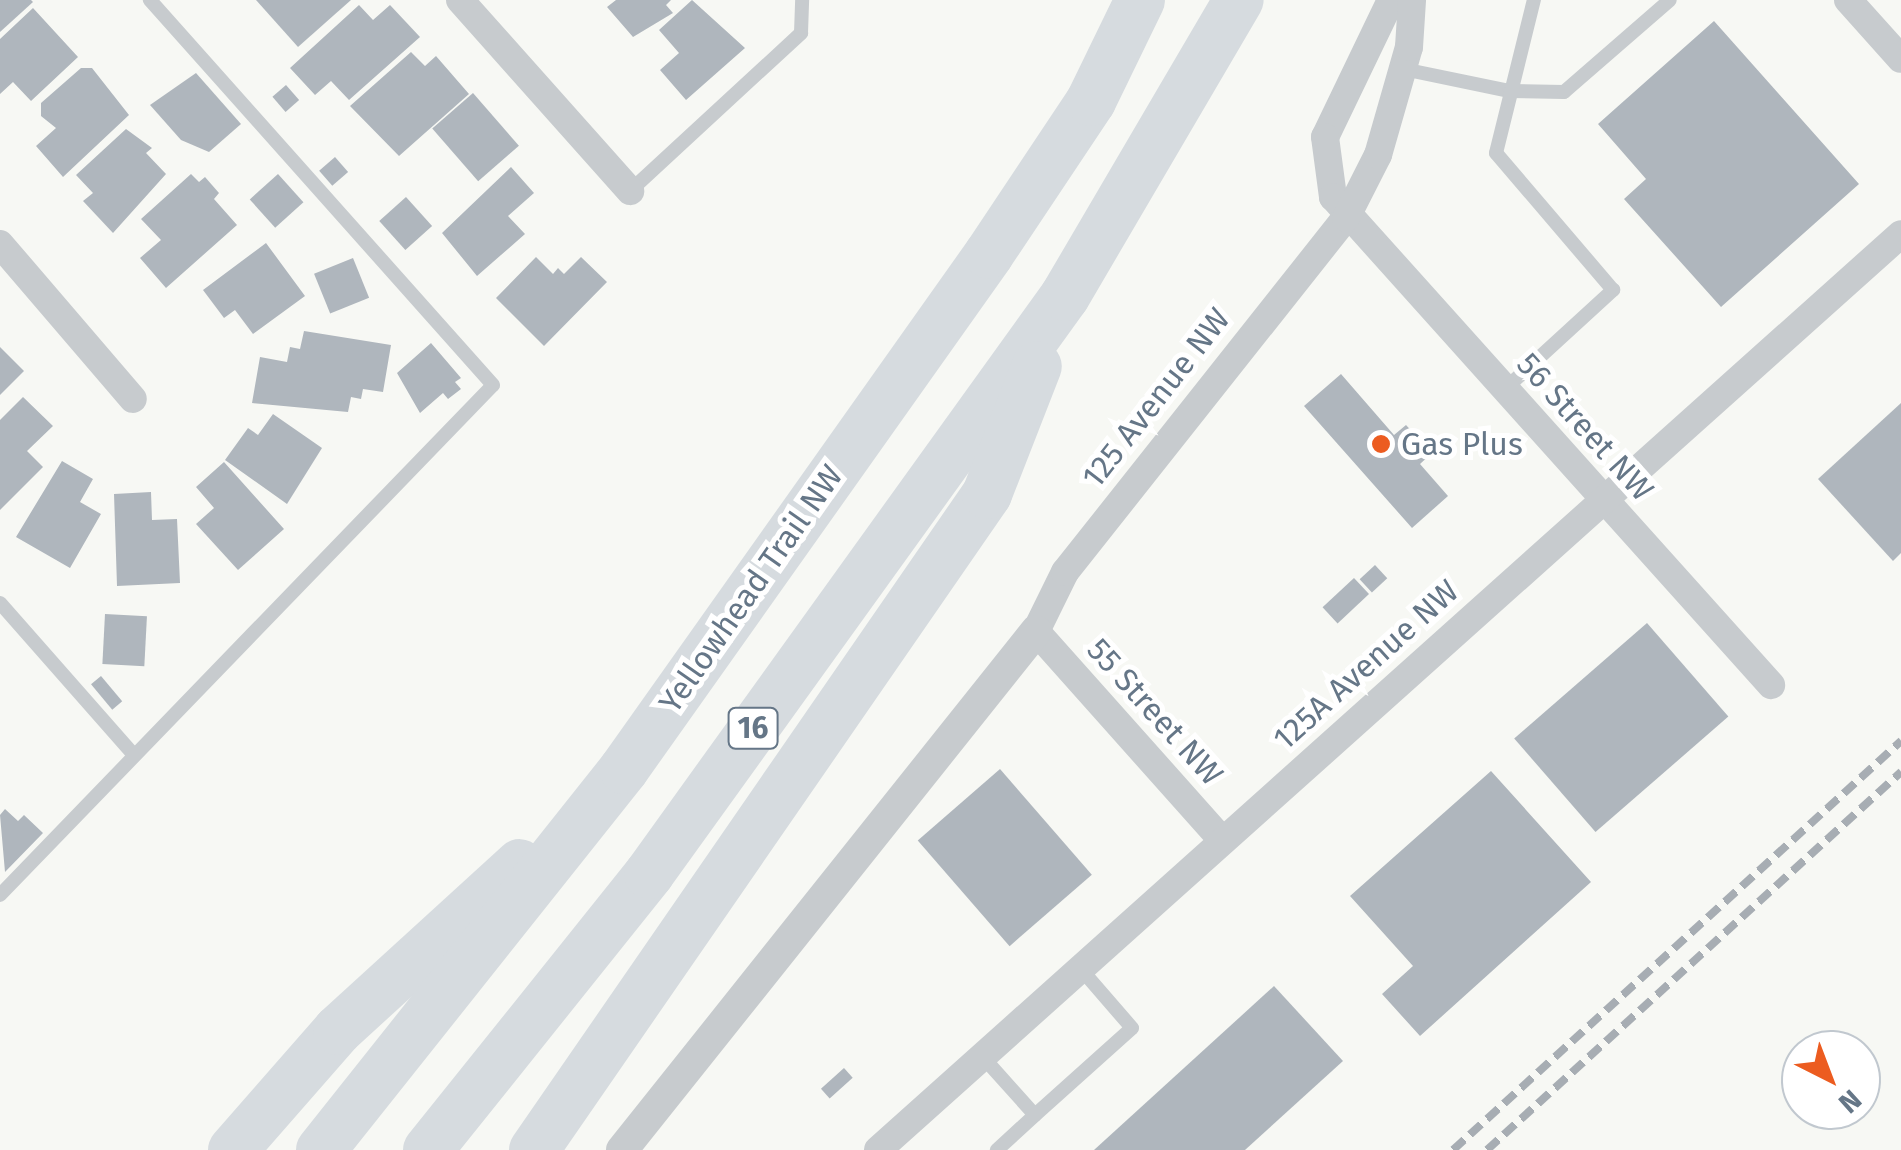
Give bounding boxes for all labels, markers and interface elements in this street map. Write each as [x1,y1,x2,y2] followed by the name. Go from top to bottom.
[1074,301,1238,495] street label: 125 Avenue NW
[1509,345,1661,509] street label: 56 Street NW
[1401,425,1523,463] place label: Gas Plus
[1370,433,1392,455] marker: Gas Plus
[651,458,851,720] street label: Yellowhead Trail NW
[1266,572,1466,758] street label: 125A Avenue NW
[1079,631,1231,793] street label: 55 Street NW
[726,703,780,753] road number: 16
[1781,1030,1881,1130] north arrow
[1832,1083,1868,1120] text: N

